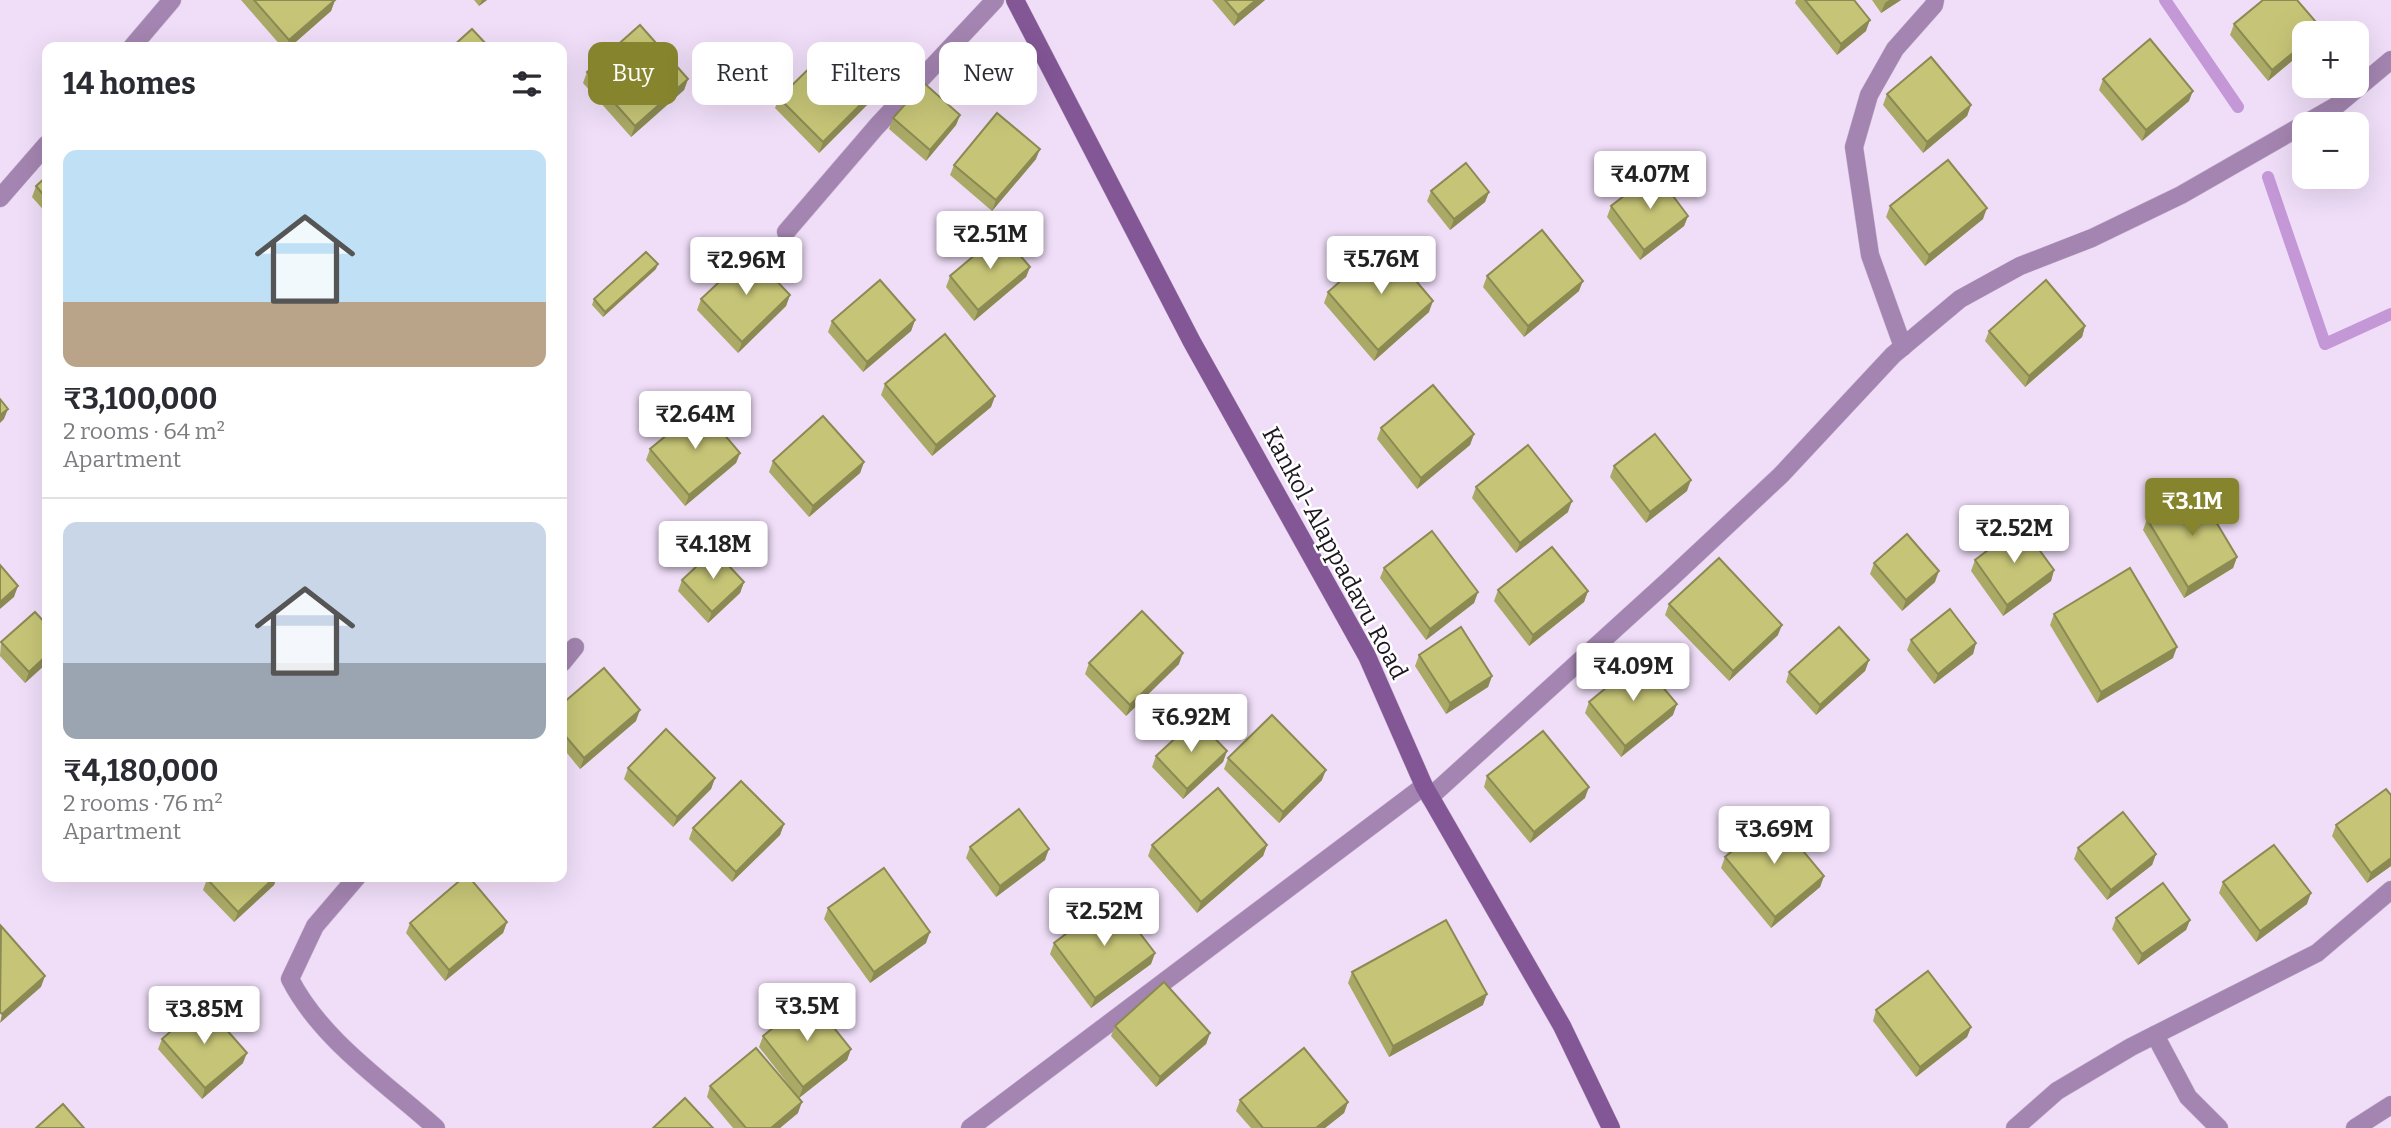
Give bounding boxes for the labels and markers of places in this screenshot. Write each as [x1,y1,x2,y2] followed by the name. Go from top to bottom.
[1593,152,1707,211] pin: ₹4.07M
[933,212,1047,271] pin: ₹2.51M
[1324,236,1438,296] pin: ₹5.76M
[689,238,803,297] pin: ₹2.96M
[638,392,752,451] pin: ₹2.64M
[2143,478,2241,538] pin: ₹3.1M
[1957,505,2071,565] pin: ₹2.52M
[656,522,770,581] pin: ₹4.18M
[1576,644,1690,703] pin: ₹4.09M
[1134,694,1248,754] pin: ₹6.92M
[1717,806,1831,866] pin: ₹3.69M
[1047,888,1161,948] pin: ₹2.52M
[758,984,856,1043] pin: ₹3.5M
[147,986,261,1046] pin: ₹3.85M

